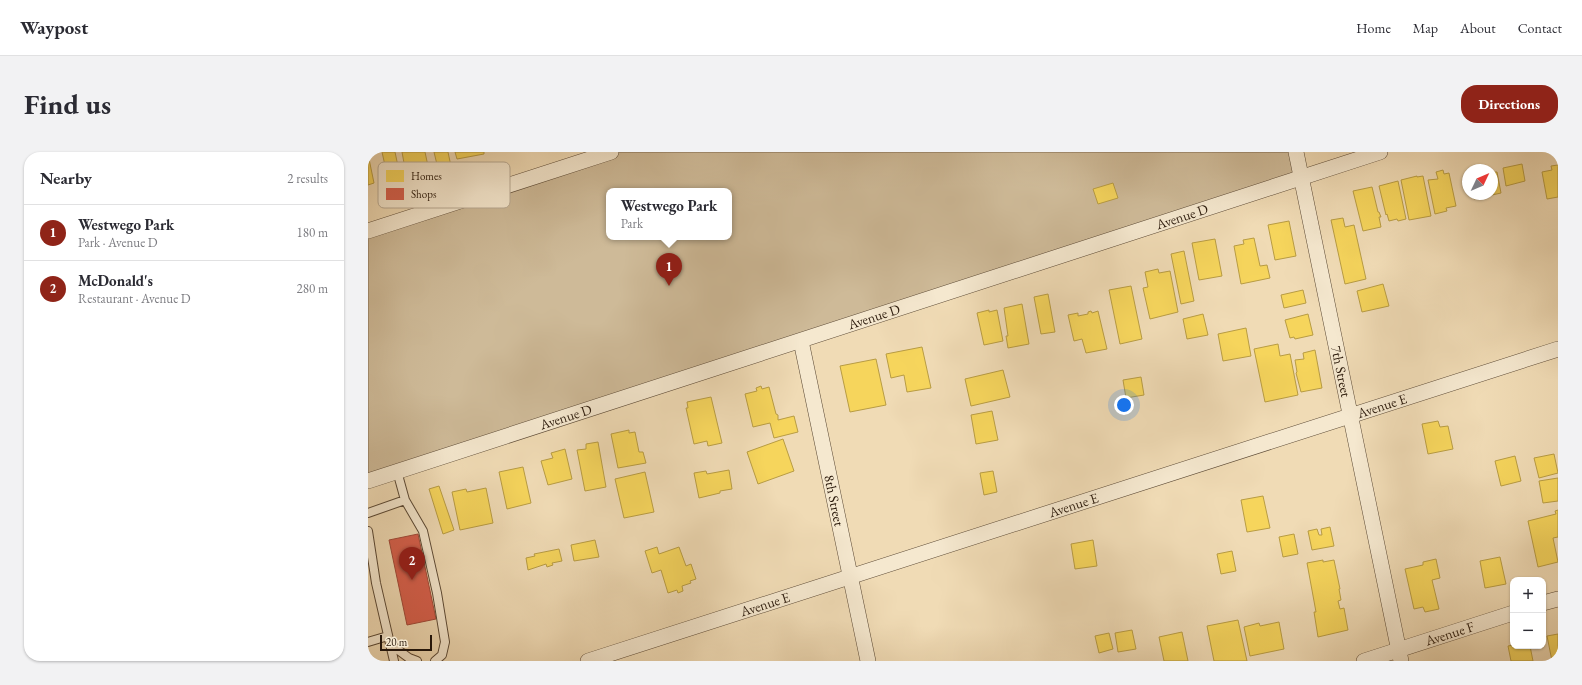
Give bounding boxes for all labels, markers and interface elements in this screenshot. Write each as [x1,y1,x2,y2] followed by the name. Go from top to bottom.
[20,15,88,40] text: Waypost
[1356,19,1391,37] text: Home
[1413,19,1438,37] text: Map
[1460,19,1496,37] text: About
[1518,19,1562,37] text: Contact
[1461,85,1558,123] button: Directions
[24,86,111,122] text: Find us
[378,162,510,208] legend
[1462,164,1498,200] north arrow
[40,167,92,189] text: Nearby
[411,169,442,183] text: Homes
[287,170,328,187] text: 2 results
[411,187,437,201] text: Shops
[606,188,732,240] popup
[621,196,717,215] text: Westwego Park
[1153,199,1211,234] street label: Avenue D
[78,215,174,234] text: Westwego Park
[621,215,643,232] text: Park
[50,224,56,241] text: 1
[297,224,328,241] text: 180 m
[78,234,158,251] text: Park · Avenue D
[656,253,682,286] pin: 1
[78,271,153,290] text: McDonald's
[50,280,56,297] text: 2
[297,280,328,297] text: 280 m
[78,290,191,307] text: Restaurant · Avenue D
[845,300,903,334] street label: Avenue D
[1327,344,1355,399] street label: 7th Street
[1354,389,1409,422] street label: Avenue E
[1114,395,1134,415] your location
[537,400,595,434] street label: Avenue D
[820,473,849,528] street label: 8th Street
[1046,488,1101,522] street label: Avenue E
[399,547,425,580] pin: 2
[1510,577,1546,649] map controls
[1510,577,1546,613] button: +
[737,588,792,621] street label: Avenue E
[1510,613,1546,649] button: −
[1422,617,1476,650] street label: Avenue F
[380,633,432,652] scale bar
[386,635,407,649] text: 20 m

